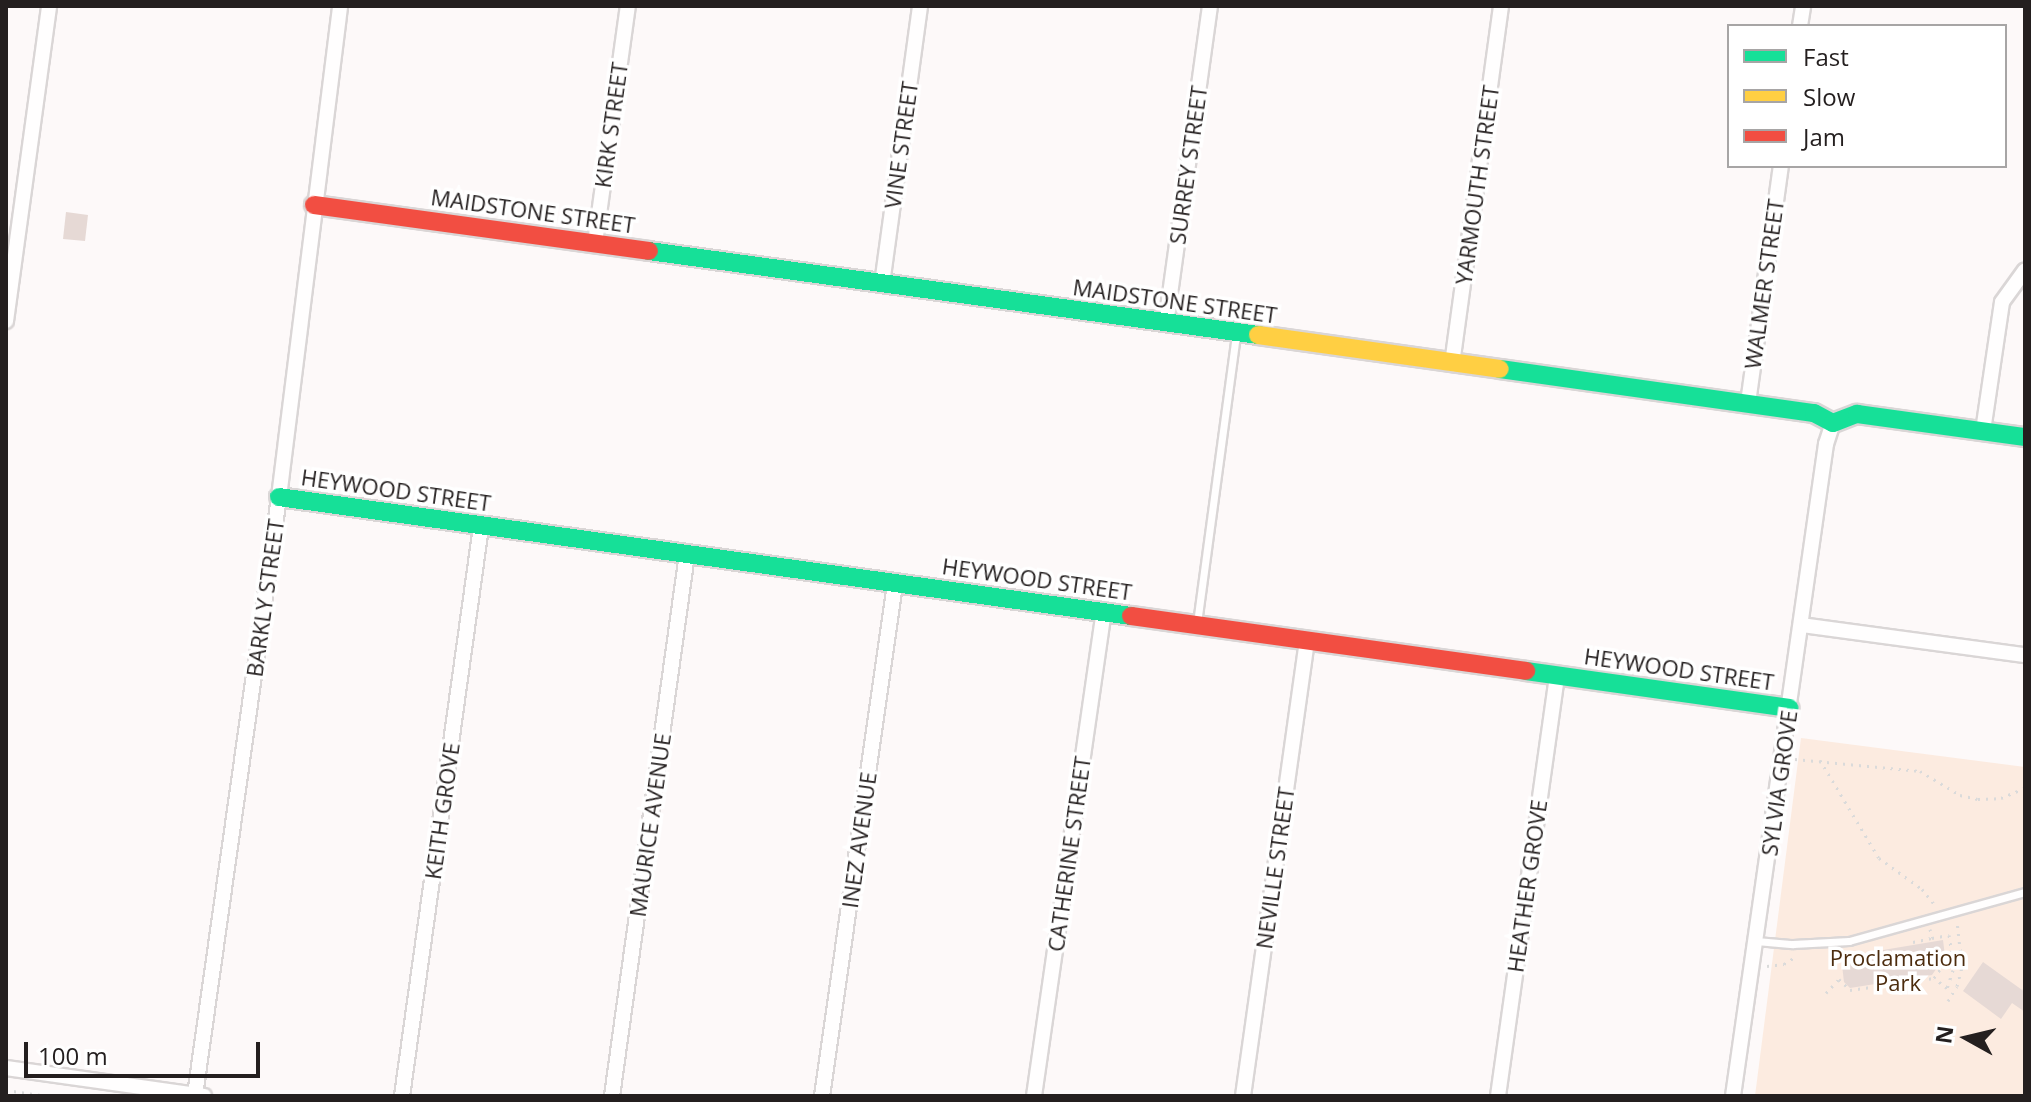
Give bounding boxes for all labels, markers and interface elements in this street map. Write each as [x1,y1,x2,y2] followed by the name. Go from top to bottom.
[1727,24,2007,168] legend
[1803,40,1849,73] text: Fast
[589,60,633,190] street label: KIRK STREET
[879,80,923,210] street label: VINE STREET
[1803,80,1855,113] text: Slow
[1164,84,1212,246] street label: SURREY STREET
[1450,84,1504,286] street label: YARMOUTH STREET
[1803,120,1845,153] text: Jam
[429,184,637,238] street label: MAIDSTONE STREET
[1739,197,1789,371] street label: WALMER STREET
[1071,274,1279,328] street label: MAIDSTONE STREET
[299,464,493,516] street label: HEYWOOD STREET
[241,517,289,679] street label: BARKLY STREET
[940,553,1134,605] street label: HEYWOOD STREET
[1582,643,1776,695] street label: HEYWOOD STREET
[1756,708,1802,858] street label: SYLVIA GROVE
[624,731,676,919] street label: MAURICE AVENUE
[419,741,465,881] street label: KEITH GROVE
[1042,755,1096,953] street label: CATHERINE STREET
[836,770,882,910] street label: INEZ AVENUE
[1251,785,1299,951] street label: NEVILLE STREET
[1502,798,1552,974] street label: HEATHER GROVE
[1830,944,1966,996] park label: Proclamation Park
[1927,998,2007,1078] north arrow
[1927,1024,1959,1046] text: N
[28,1026,264,1076] scale bar
[38,1039,108,1072] text: 100 m

